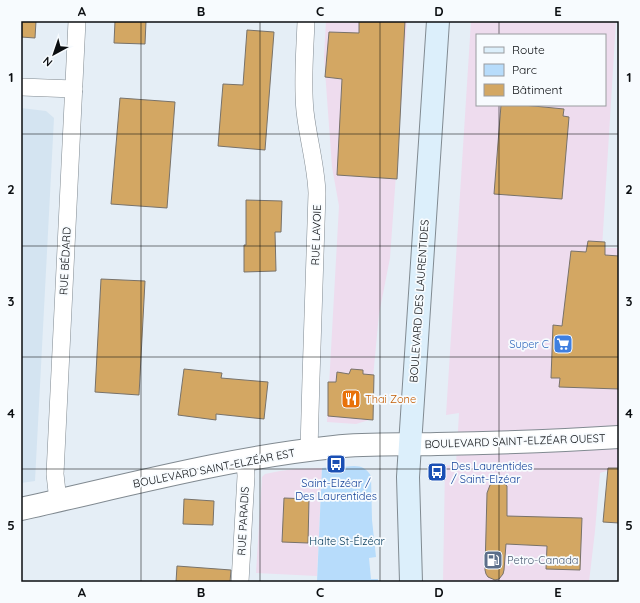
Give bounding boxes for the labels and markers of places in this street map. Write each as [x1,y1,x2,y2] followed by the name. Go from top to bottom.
[552,333,574,355] supermarket icon: Super C
[509,337,549,351] place label: Super C
[340,388,362,410] restaurant icon: Thai Zone
[365,392,416,406] place label: Thai Zone
[325,453,347,475] bus stop icon: Saint-Elzéar / Des Laurentides
[451,459,533,486] place label: Des Laurentides / Saint-Elzéar
[426,461,448,483] bus stop icon: Des Laurentides / Saint-Elzéar
[295,476,377,503] place label: Saint-Elzéar / Des Laurentides
[482,549,504,571] fuel station icon: Petro-Canada
[507,553,579,567] place label: Petro-Canada

